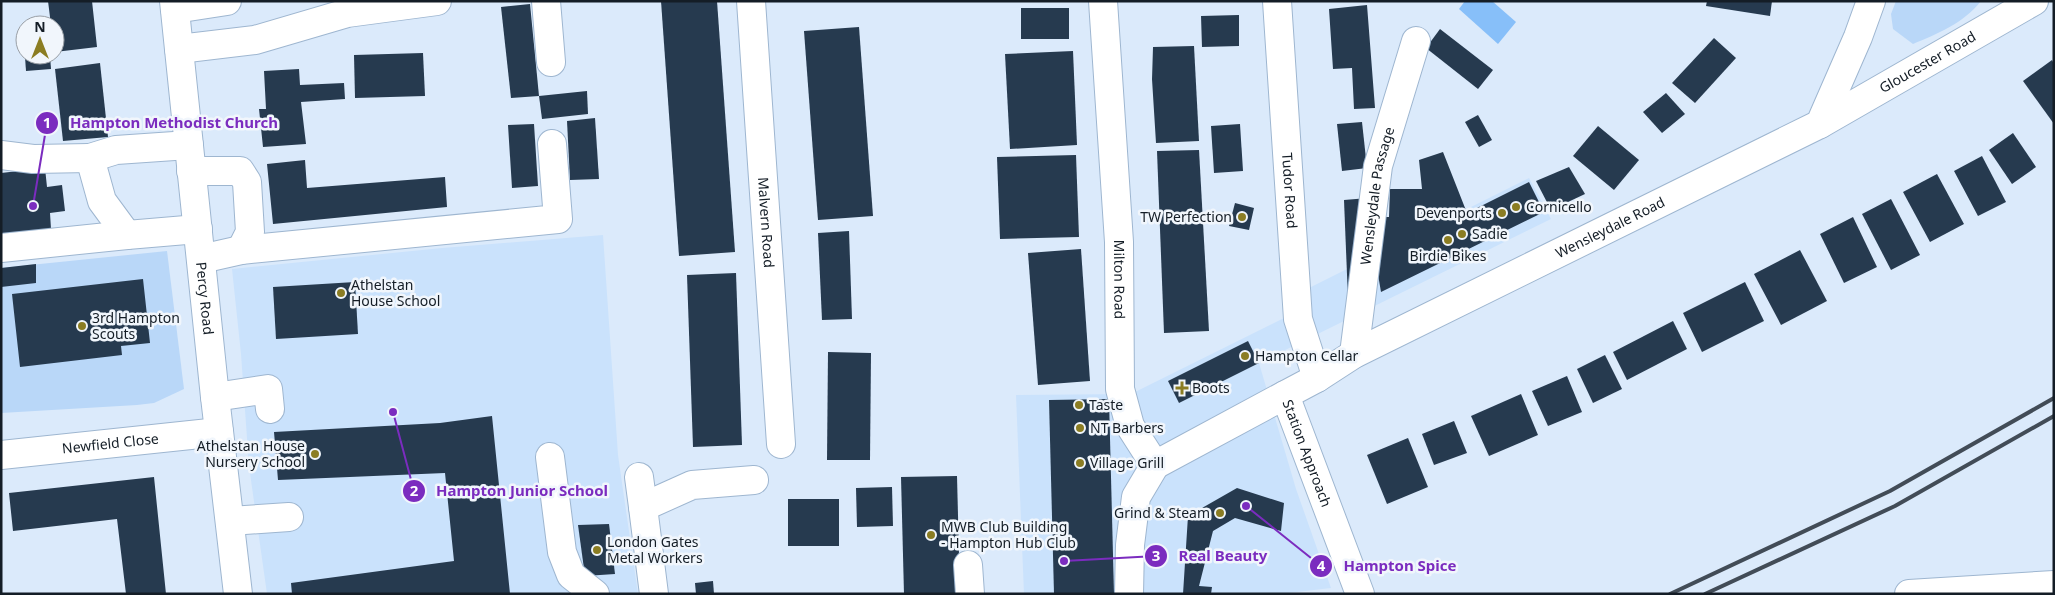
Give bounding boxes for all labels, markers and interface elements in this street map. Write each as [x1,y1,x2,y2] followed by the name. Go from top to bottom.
[15,15,65,65] north arrow
[34,17,46,36] text: N
[1876,27,1979,97] street label: Gloucester Road
[35,108,288,138] callout: Hampton Methodist Church
[43,112,51,132] text: 1
[70,112,278,132] text: Hampton Methodist Church
[1355,124,1398,266] street label: Wensleydale Passage
[1278,152,1302,229] street label: Tudor Road
[754,176,779,268] street label: Malvern Road
[1552,192,1668,262] street label: Wensleydale Road
[1526,197,1592,216] place label: Cornicello
[1510,201,1522,213] marker: Cornicello
[1416,203,1492,222] place label: Devenports
[1140,207,1232,226] place label: TW Perfection
[1496,207,1508,219] marker: Devenports
[1236,211,1248,223] marker: TW Perfection
[1472,224,1508,243] place label: Sadie
[1456,228,1468,240] marker: Sadie
[1442,234,1454,246] marker: Birdie Bikes
[1110,240,1130,319] street label: Milton Road
[1410,246,1487,265] place label: Birdie Bikes
[192,261,219,336] street label: Percy Road
[351,275,440,310] place label: Athelstan House School
[335,287,347,299] marker: Athelstan House School
[92,308,180,343] place label: 3rd Hampton Scouts
[76,320,88,332] marker: 3rd Hampton Scouts
[1255,346,1359,365] place label: Hampton Cellar
[1239,350,1251,362] marker: Hampton Cellar
[1192,378,1230,397] place label: Boots
[1176,382,1188,394] marker: Boots
[1089,395,1123,414] place label: Taste
[1279,397,1336,510] street label: Station Approach
[1073,399,1085,411] marker: Taste
[1090,418,1164,437] place label: NT Barbers
[1074,422,1086,434] marker: NT Barbers
[61,428,160,458] street label: Newfield Close
[197,436,305,471] place label: Athelstan House Nursery School
[309,448,321,460] marker: Athelstan House Nursery School
[1090,453,1164,472] place label: Village Grill
[1074,457,1086,469] marker: Village Grill
[401,476,618,506] callout: Hampton Junior School
[410,480,419,500] text: 2
[436,480,608,500] text: Hampton Junior School
[1114,503,1210,522] place label: Grind & Steam
[1214,507,1226,519] marker: Grind & Steam
[941,517,1076,552] place label: MWB Club Building - Hampton Hub Club
[925,529,937,541] marker: MWB Club Building - Hampton Hub Club
[607,532,703,567] place label: London Gates Metal Workers
[1144,541,1278,571] callout: Real Beauty
[591,544,603,556] marker: London Gates Metal Workers
[1152,545,1160,565] text: 3
[1179,545,1268,565] text: Real Beauty
[1308,551,1466,581] callout: Hampton Spice
[1317,555,1326,575] text: 4
[1343,555,1457,575] text: Hampton Spice

